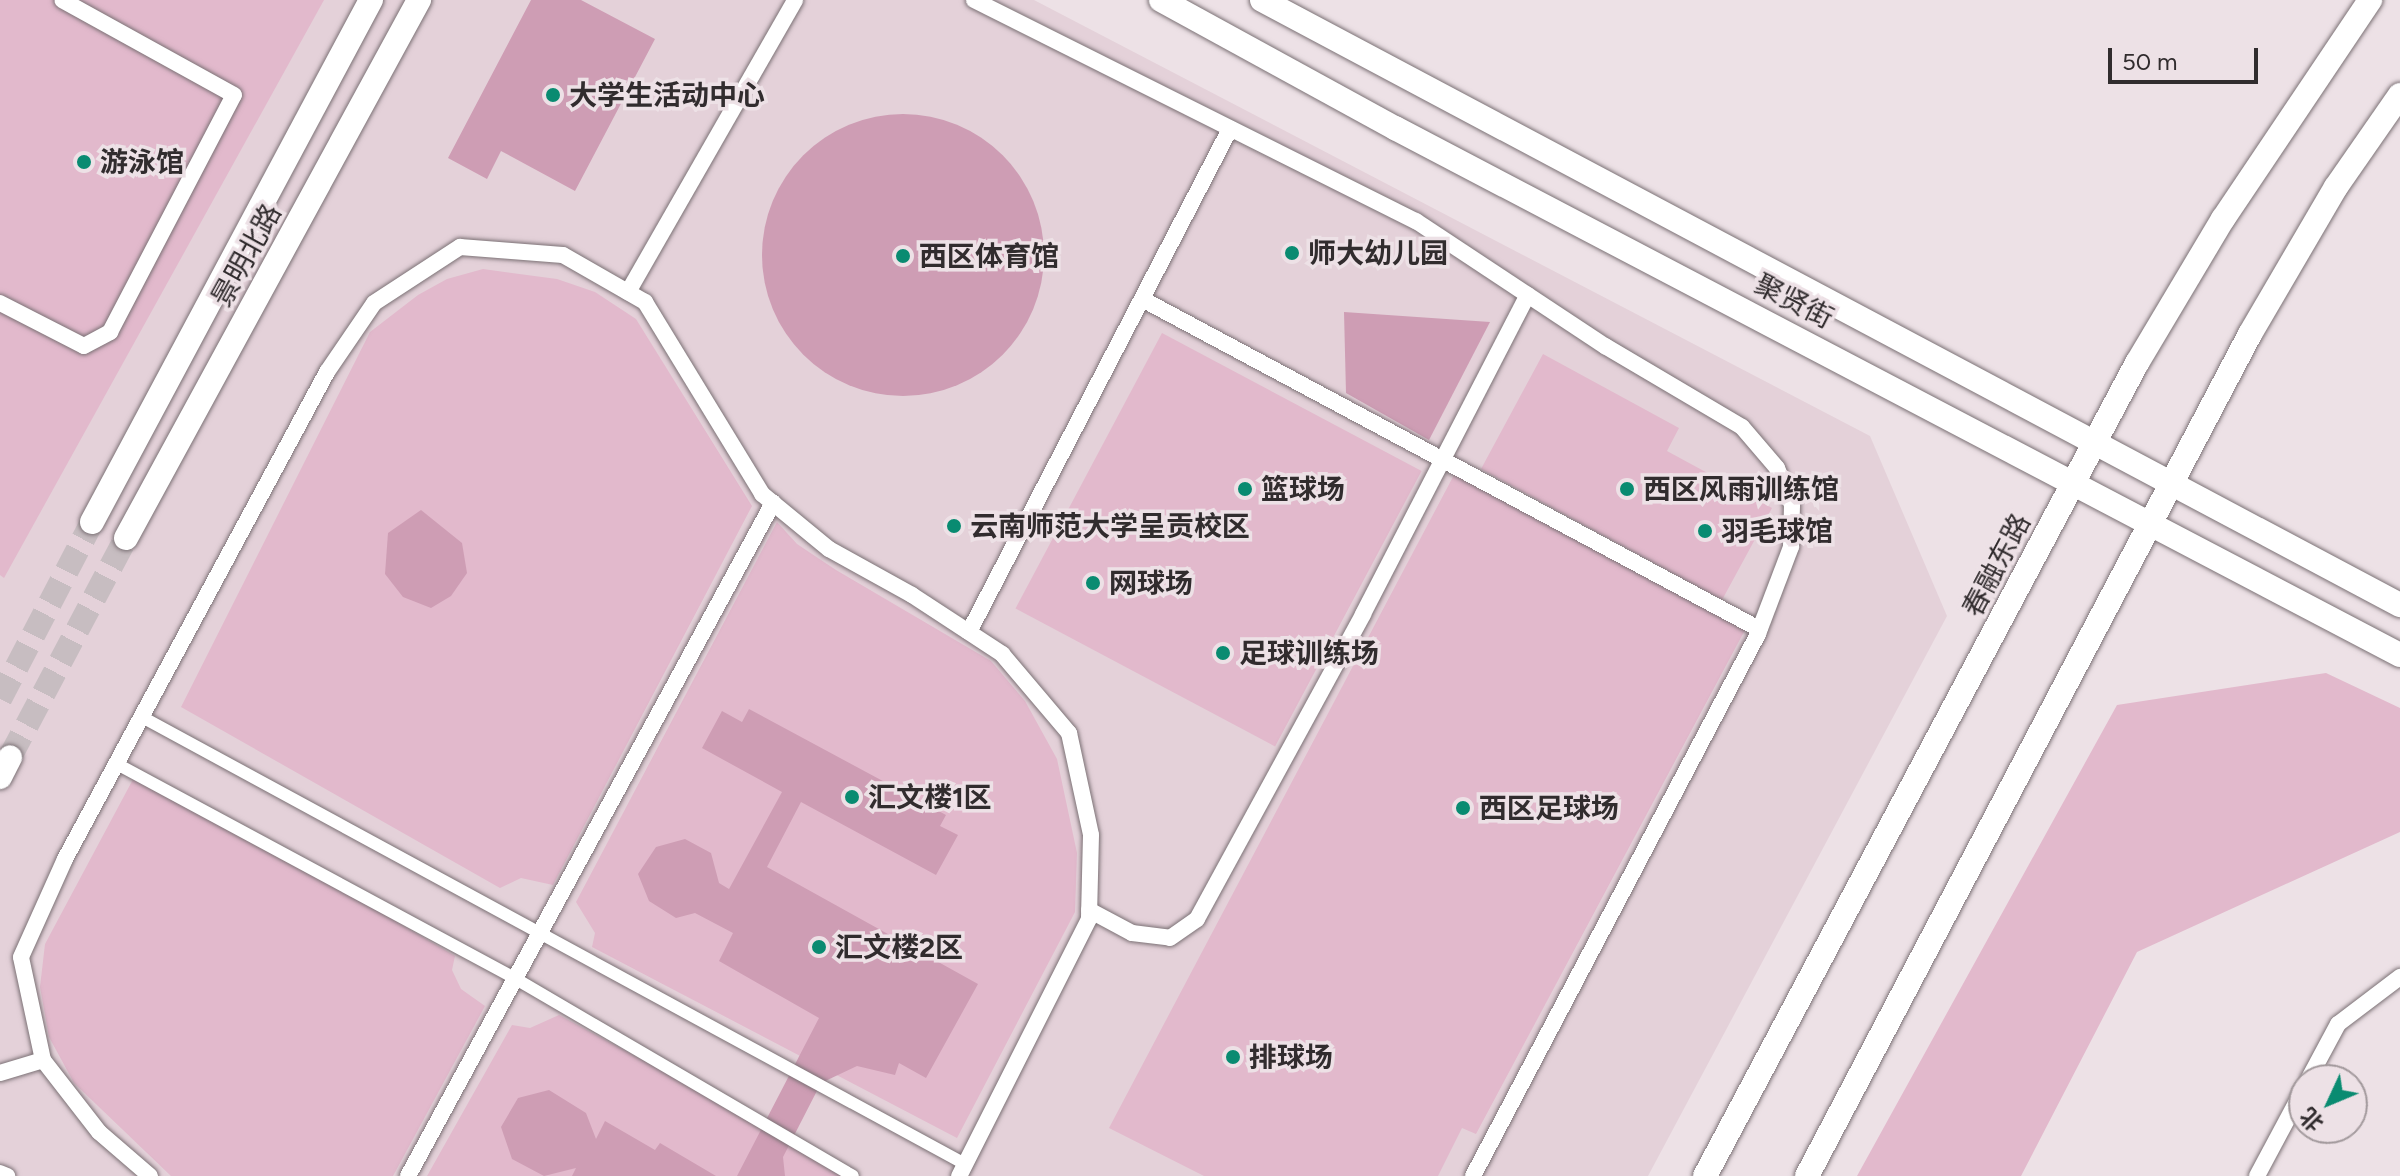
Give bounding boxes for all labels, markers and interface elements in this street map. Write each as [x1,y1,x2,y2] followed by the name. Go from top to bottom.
[2112,32,2262,82] scale bar
[2122,47,2178,76] text: 50 m
[569,78,765,112] place label: 大学生活动中心
[544,86,562,104] marker: 大学生活动中心
[100,145,184,179] place label: 游泳馆
[75,153,93,171] marker: 游泳馆
[204,198,288,312] street label: 景明北路
[1308,236,1448,270] place label: 师大幼儿园
[919,239,1059,273] place label: 西区体育馆
[1283,244,1301,262] marker: 师大幼儿园
[894,247,912,265] marker: 西区体育馆
[1749,267,1839,335] street label: 聚贤街
[1261,472,1345,506] place label: 篮球场
[1643,472,1839,506] place label: 西区风雨训练馆
[1236,480,1254,498] marker: 篮球场
[1618,480,1636,498] marker: 西区风雨训练馆
[1955,508,2037,622] street label: 春融东路
[970,509,1250,543] place label: 云南师范大学呈贡校区
[1721,514,1833,548] place label: 羽毛球馆
[945,517,963,535] marker: 云南师范大学呈贡校区
[1696,522,1714,540] marker: 羽毛球馆
[1109,566,1193,600] place label: 网球场
[1084,574,1102,592] marker: 网球场
[1239,636,1379,670] place label: 足球训练场
[1214,644,1232,662] marker: 足球训练场
[868,780,992,814] place label: 汇文楼1区
[843,788,861,806] marker: 汇文楼1区
[1479,791,1619,825] place label: 西区足球场
[1454,799,1472,817] marker: 西区足球场
[835,930,963,964] place label: 汇文楼2区
[810,938,828,956] marker: 汇文楼2区
[1249,1040,1333,1074] place label: 排球场
[1224,1048,1242,1066] marker: 排球场
[2288,1064,2368,1144] north arrow
[2294,1102,2329,1137] text: 北

